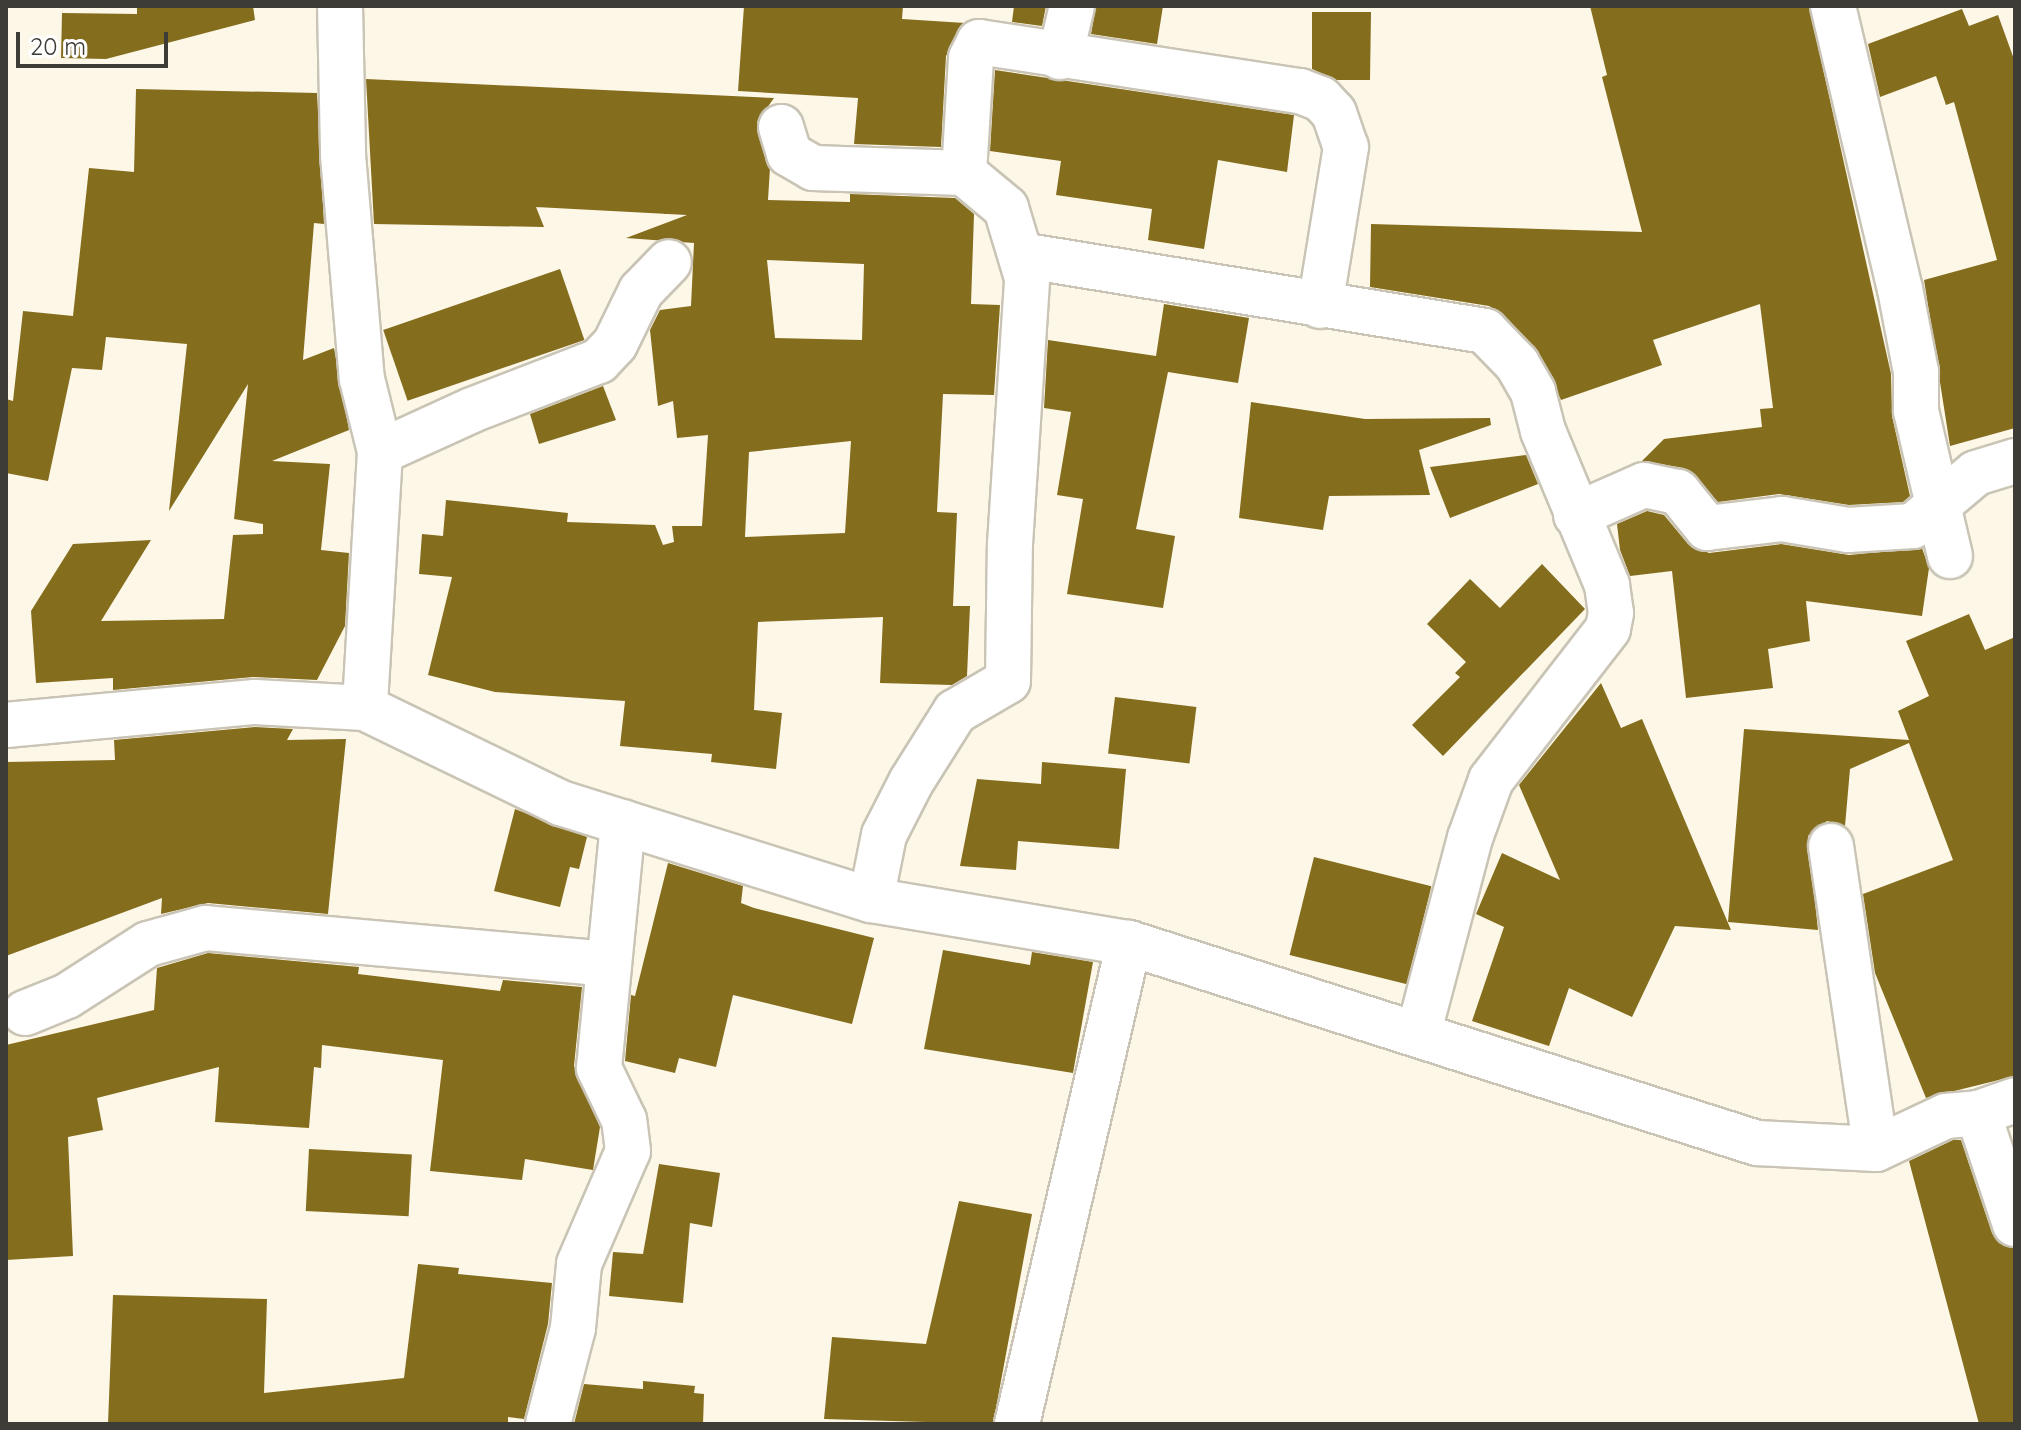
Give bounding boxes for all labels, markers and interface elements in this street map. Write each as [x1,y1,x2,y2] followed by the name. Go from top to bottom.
[20,16,172,66] scale bar
[30,31,86,61] text: 20 m

